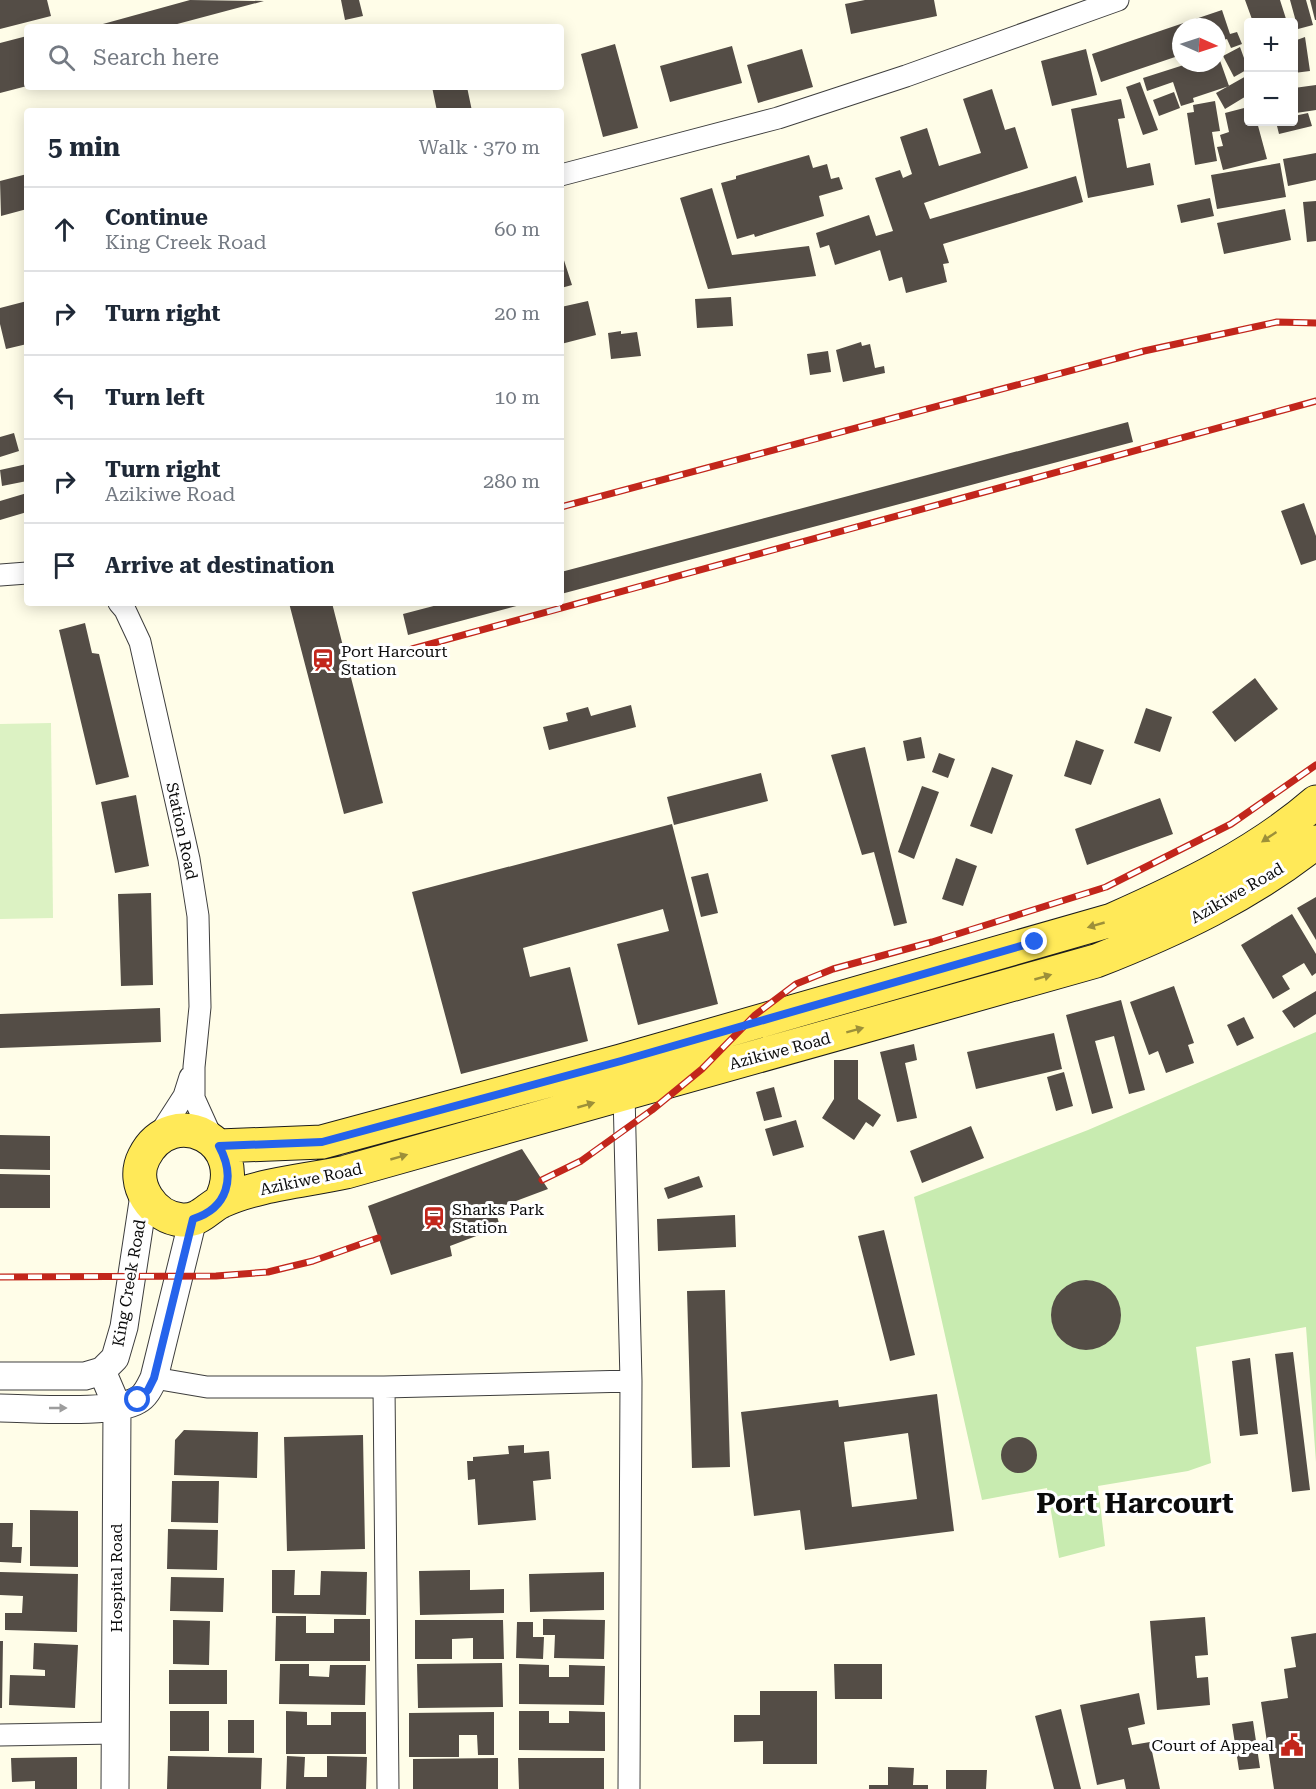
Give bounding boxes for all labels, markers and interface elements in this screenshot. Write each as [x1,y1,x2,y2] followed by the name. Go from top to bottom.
[1172,18,1226,72] north arrow
[1244,18,1298,126] map controls
[1244,18,1298,72] button: +
[24,24,564,90] search box
[45,41,78,74] icon: search
[93,45,219,70] text: Search here
[1244,72,1298,126] button: −
[48,132,120,162] text: 5 min
[419,135,540,159] text: Walk · 370 m
[105,205,208,230] text: Continue
[48,213,81,246] icon: ahead
[494,217,540,241] text: 60 m
[105,230,266,254] text: King Creek Road
[48,297,81,330] icon: right
[105,301,220,326] text: Turn right
[494,301,540,325] text: 20 m
[48,381,81,414] icon: left
[105,385,205,410] text: Turn left
[494,385,540,409] text: 10 m
[105,457,220,482] text: Turn right
[48,465,81,498] icon: right
[483,469,540,493] text: 280 m
[105,482,235,506] text: Azikiwe Road
[48,549,81,582] icon: arrive
[105,553,334,578] text: Arrive at destination
[341,642,447,679] place label: Port Harcourt Station
[310,647,336,673] station icon: Port Harcourt Station
[162,781,202,881] street label: Station Road
[1261,831,1277,842] one-way arrow
[1187,859,1287,927] street label: Azikiwe Road
[1087,921,1105,930] one-way arrow
[1021,928,1047,954] route end
[1034,972,1052,981] one-way arrow
[846,1025,864,1034] one-way arrow
[727,1028,833,1074] street label: Azikiwe Road
[577,1099,595,1109] one-way arrow
[390,1152,408,1162] one-way arrow
[258,1159,364,1199] street label: Azikiwe Road
[452,1200,544,1237] place label: Sharks Park Station
[421,1205,447,1231] station icon: Sharks Park Station
[108,1218,150,1348] street label: King Creek Road
[124,1386,150,1412] route start
[49,1403,68,1413] one-way arrow
[1036,1487,1234,1520] district label: Port Harcourt
[107,1524,126,1632] street label: Hospital Road
[1279,1732,1305,1758] public building icon: Court of Appeal
[1152,1736,1274,1755] place label: Court of Appeal

